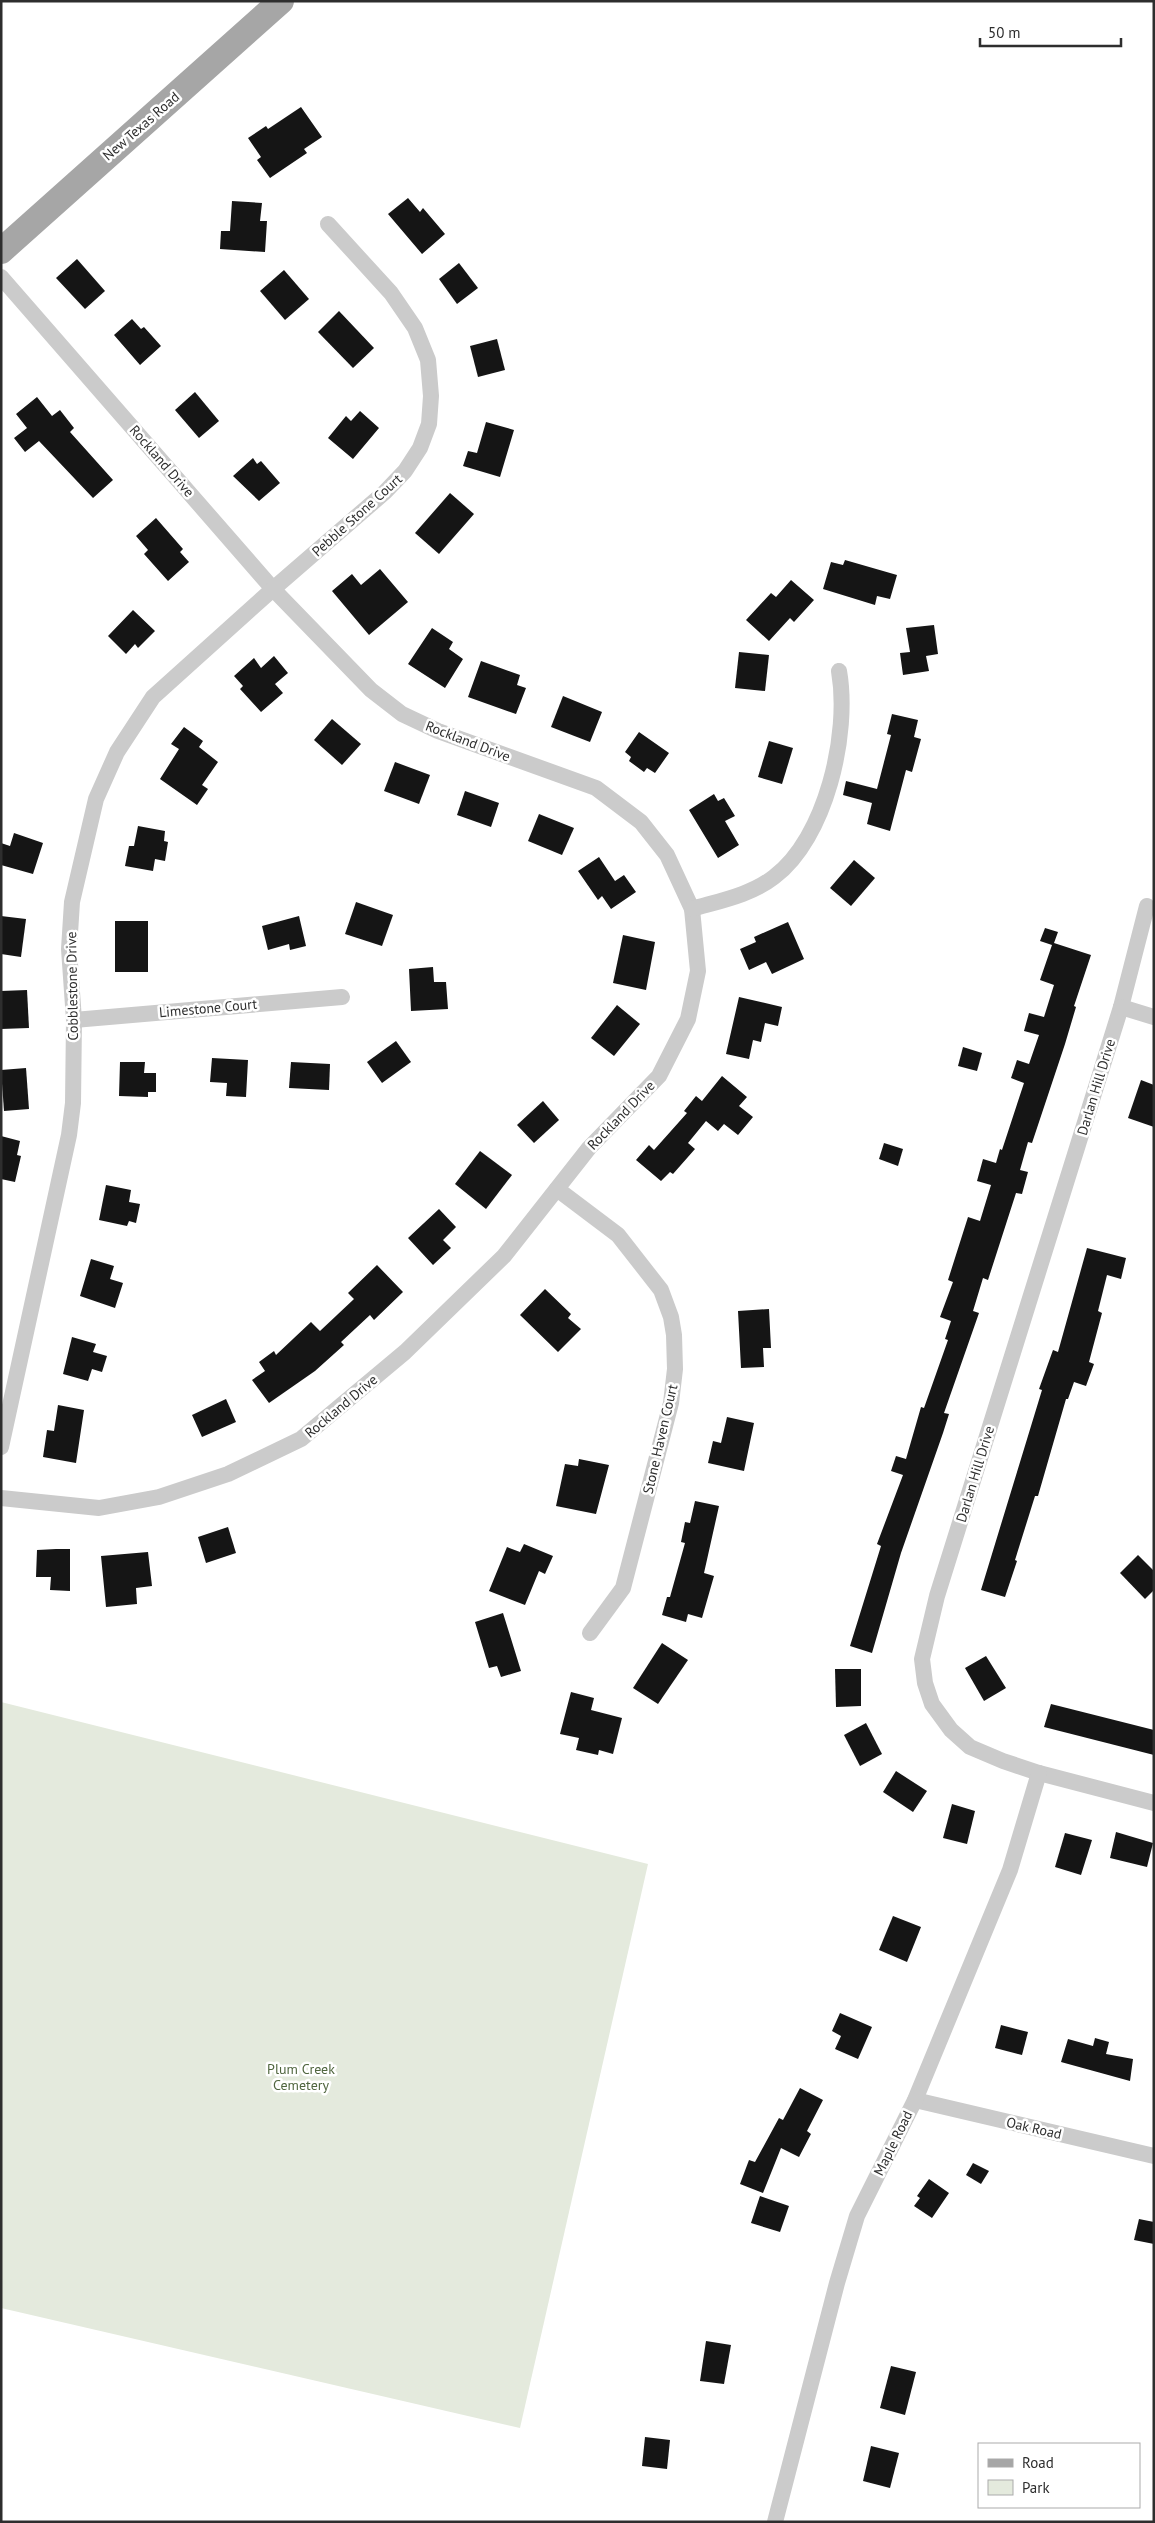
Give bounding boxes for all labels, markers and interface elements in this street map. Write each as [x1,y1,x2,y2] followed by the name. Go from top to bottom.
[980,15,1121,47] scale bar
[988,23,1021,42] text: 50 m
[99,88,183,164] street label: New Texas Road
[126,421,198,501] street label: Rockland Drive
[308,470,406,560] street label: Pebble Stone Court
[423,717,513,765] street label: Rockland Drive
[62,931,82,1041] street label: Cobblestone Drive
[158,995,258,1021] street label: Limestone Court
[1073,1037,1119,1137] street label: Darlan Hill Drive
[583,1077,659,1153] street label: Rockland Drive
[301,1370,381,1442] street label: Rockland Drive
[639,1382,681,1496] street label: Stone Haven Court
[952,1424,998,1524] street label: Darlan Hill Drive
[267,2060,335,2094] park label: Plum Creek Cemetery
[870,2108,916,2178] street label: Maple Road
[1005,2113,1063,2143] street label: Oak Road
[978,2443,1140,2508] legend
[1022,2453,1054,2472] text: Road
[1022,2478,1050,2497] text: Park

